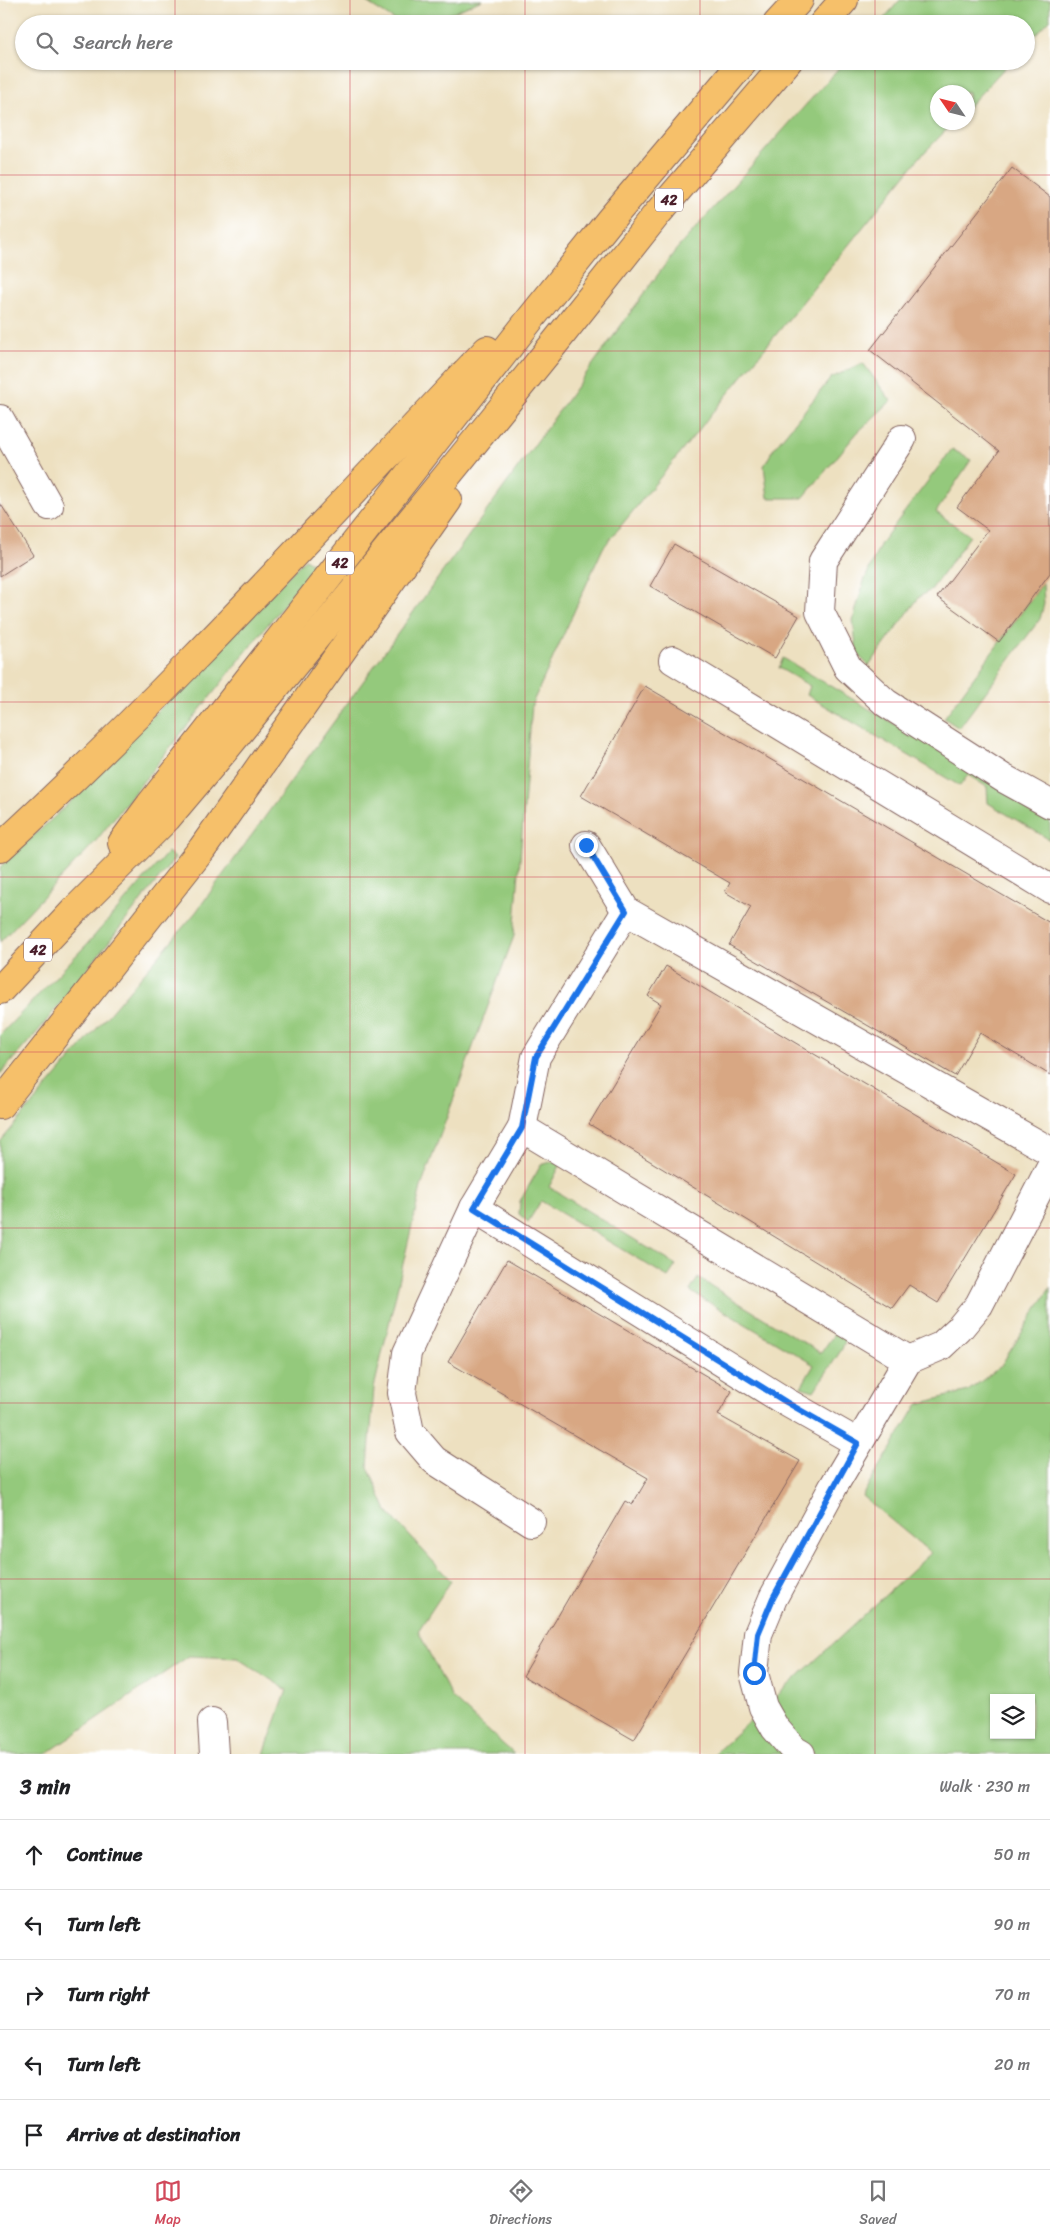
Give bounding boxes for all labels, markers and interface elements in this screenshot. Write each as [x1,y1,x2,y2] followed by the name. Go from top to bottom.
[15,15,1035,70] search box
[73,26,173,59] text: Search here
[33,29,61,57] icon: search
[930,85,975,130] north arrow
[655,188,683,212] road number: 42
[326,552,354,574] road number: 42
[575,834,598,857] route end
[24,938,52,962] road number: 42
[743,1662,766,1685] route start
[990,1694,1035,1739] map controls
[990,1694,1035,1739] button: layers
[20,1768,70,1806] text: 3 min
[939,1772,1030,1801] text: Walk · 230 m
[67,1838,143,1871] text: Continue
[994,1840,1030,1869] text: 50 m
[20,1841,48,1869] icon: ahead
[67,1908,140,1941] text: Turn left
[994,1910,1030,1939] text: 90 m
[20,1911,48,1939] icon: left
[67,1978,149,2011] text: Turn right
[994,1980,1030,2009] text: 70 m
[20,1981,48,2009] icon: right
[67,2048,140,2081] text: Turn left
[994,2050,1030,2079] text: 20 m
[20,2051,48,2079] icon: left
[67,2118,240,2151] text: Arrive at destination
[20,2121,48,2149] icon: arrive
[154,2177,182,2232] tab: Map
[489,2177,552,2232] tab: Directions
[859,2177,896,2232] tab: Saved

